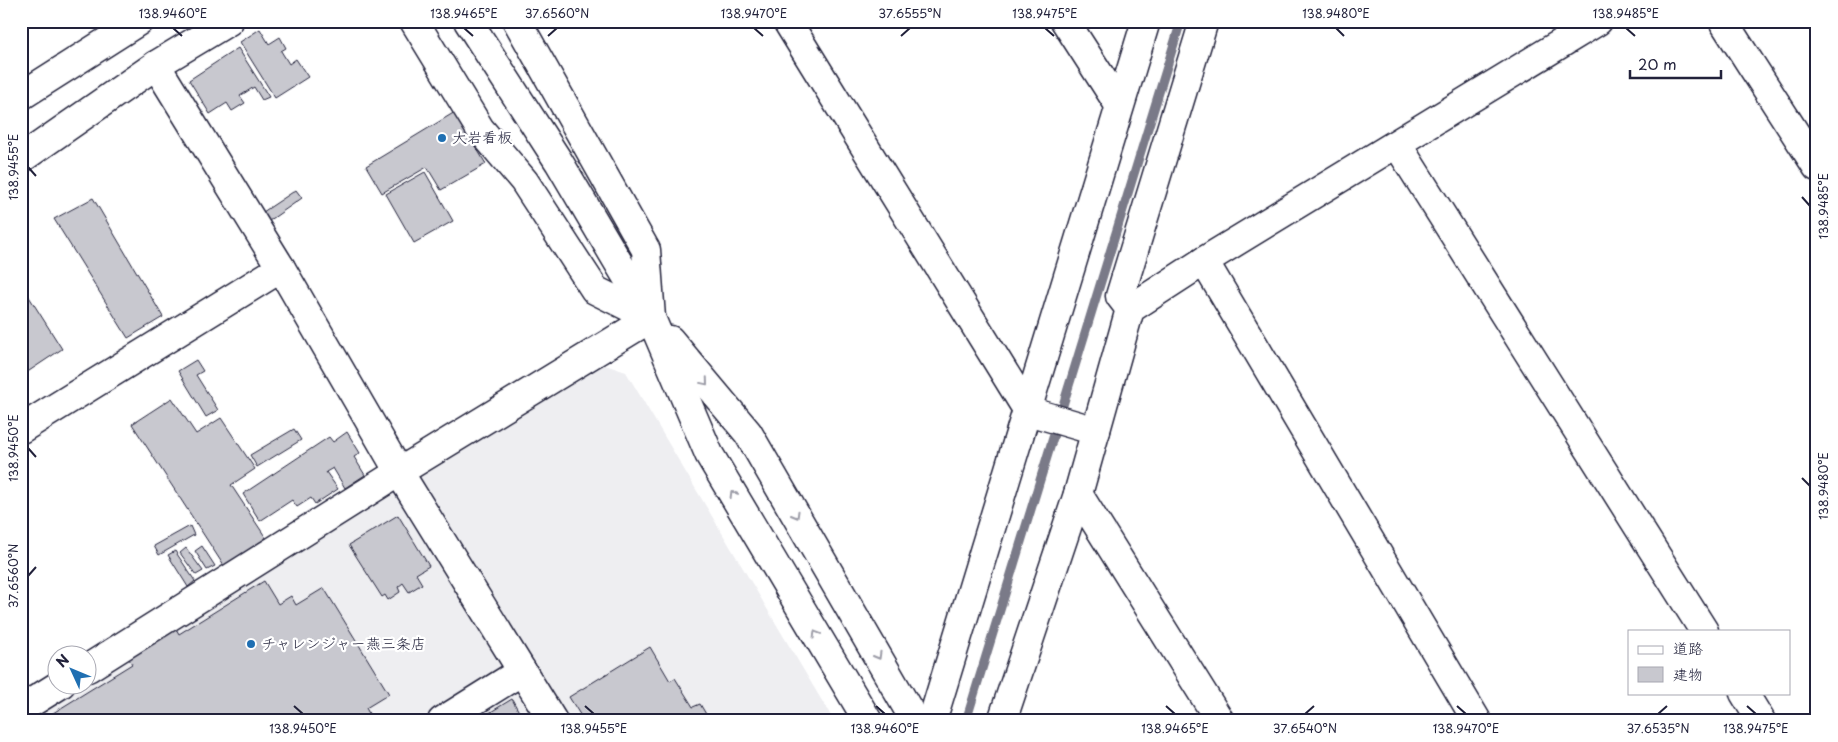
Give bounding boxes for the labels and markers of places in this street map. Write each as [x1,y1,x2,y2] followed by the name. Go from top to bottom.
[452,125,512,148] place label: 大岩看板
[436,132,448,144] marker: 大岩看板
[261,631,426,654] place label: チャレンジャー燕三条店
[245,638,257,650] marker: チャレンジャー燕三条店

